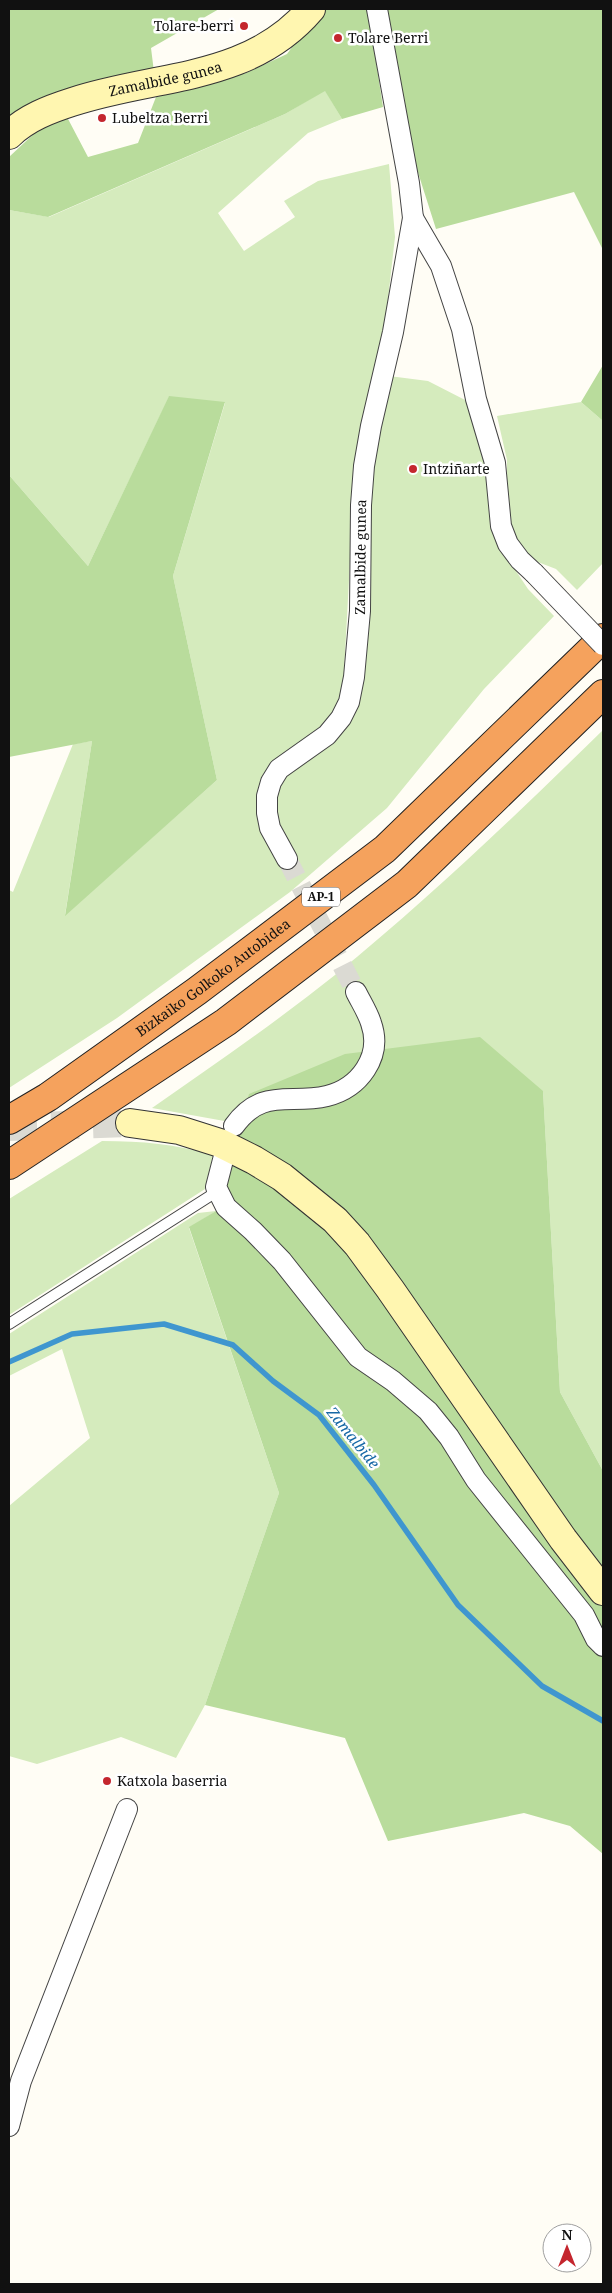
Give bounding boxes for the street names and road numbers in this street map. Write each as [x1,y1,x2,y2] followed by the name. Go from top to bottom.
[107,57,224,100] street label: Zamalbide gunea
[350,498,370,615] street label: Zamalbide gunea
[302,888,340,906] road number: AP-1
[132,914,294,1041] street label: Bizkaiko Golkoko Autobidea

